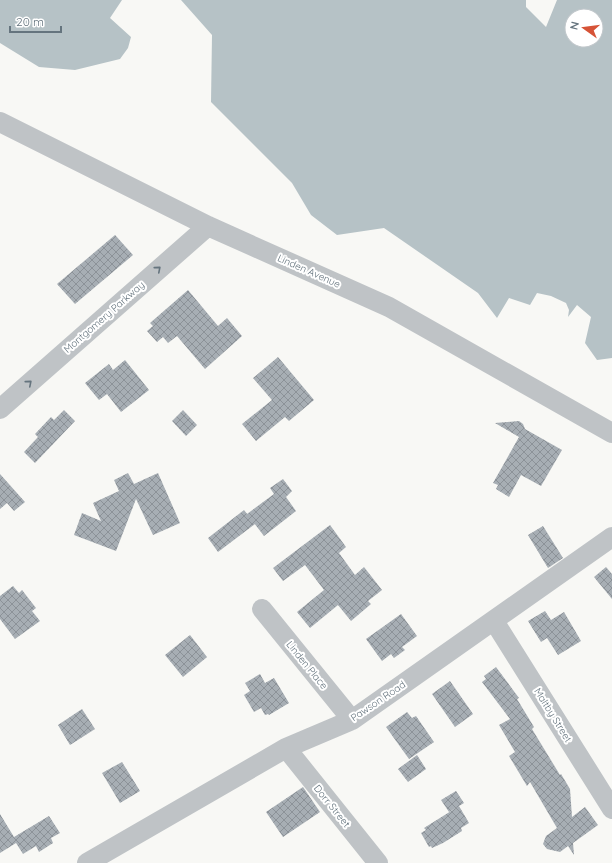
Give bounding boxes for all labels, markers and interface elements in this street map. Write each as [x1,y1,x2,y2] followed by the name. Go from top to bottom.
[10,8,61,34] scale bar
[564,8,604,48] north arrow
[16,14,44,29] text: 20 m
[567,20,582,31] text: N
[275,251,343,291] street label: Linden Avenue
[154,267,161,274] one-way arrow
[61,278,147,356] street label: Montgomery Parkway
[25,381,32,388] one-way arrow
[284,638,331,692] street label: Linden Place
[348,678,408,724] street label: Pawson Road
[531,685,575,745] street label: Maltby Street
[311,782,354,830] street label: Dorr Street

